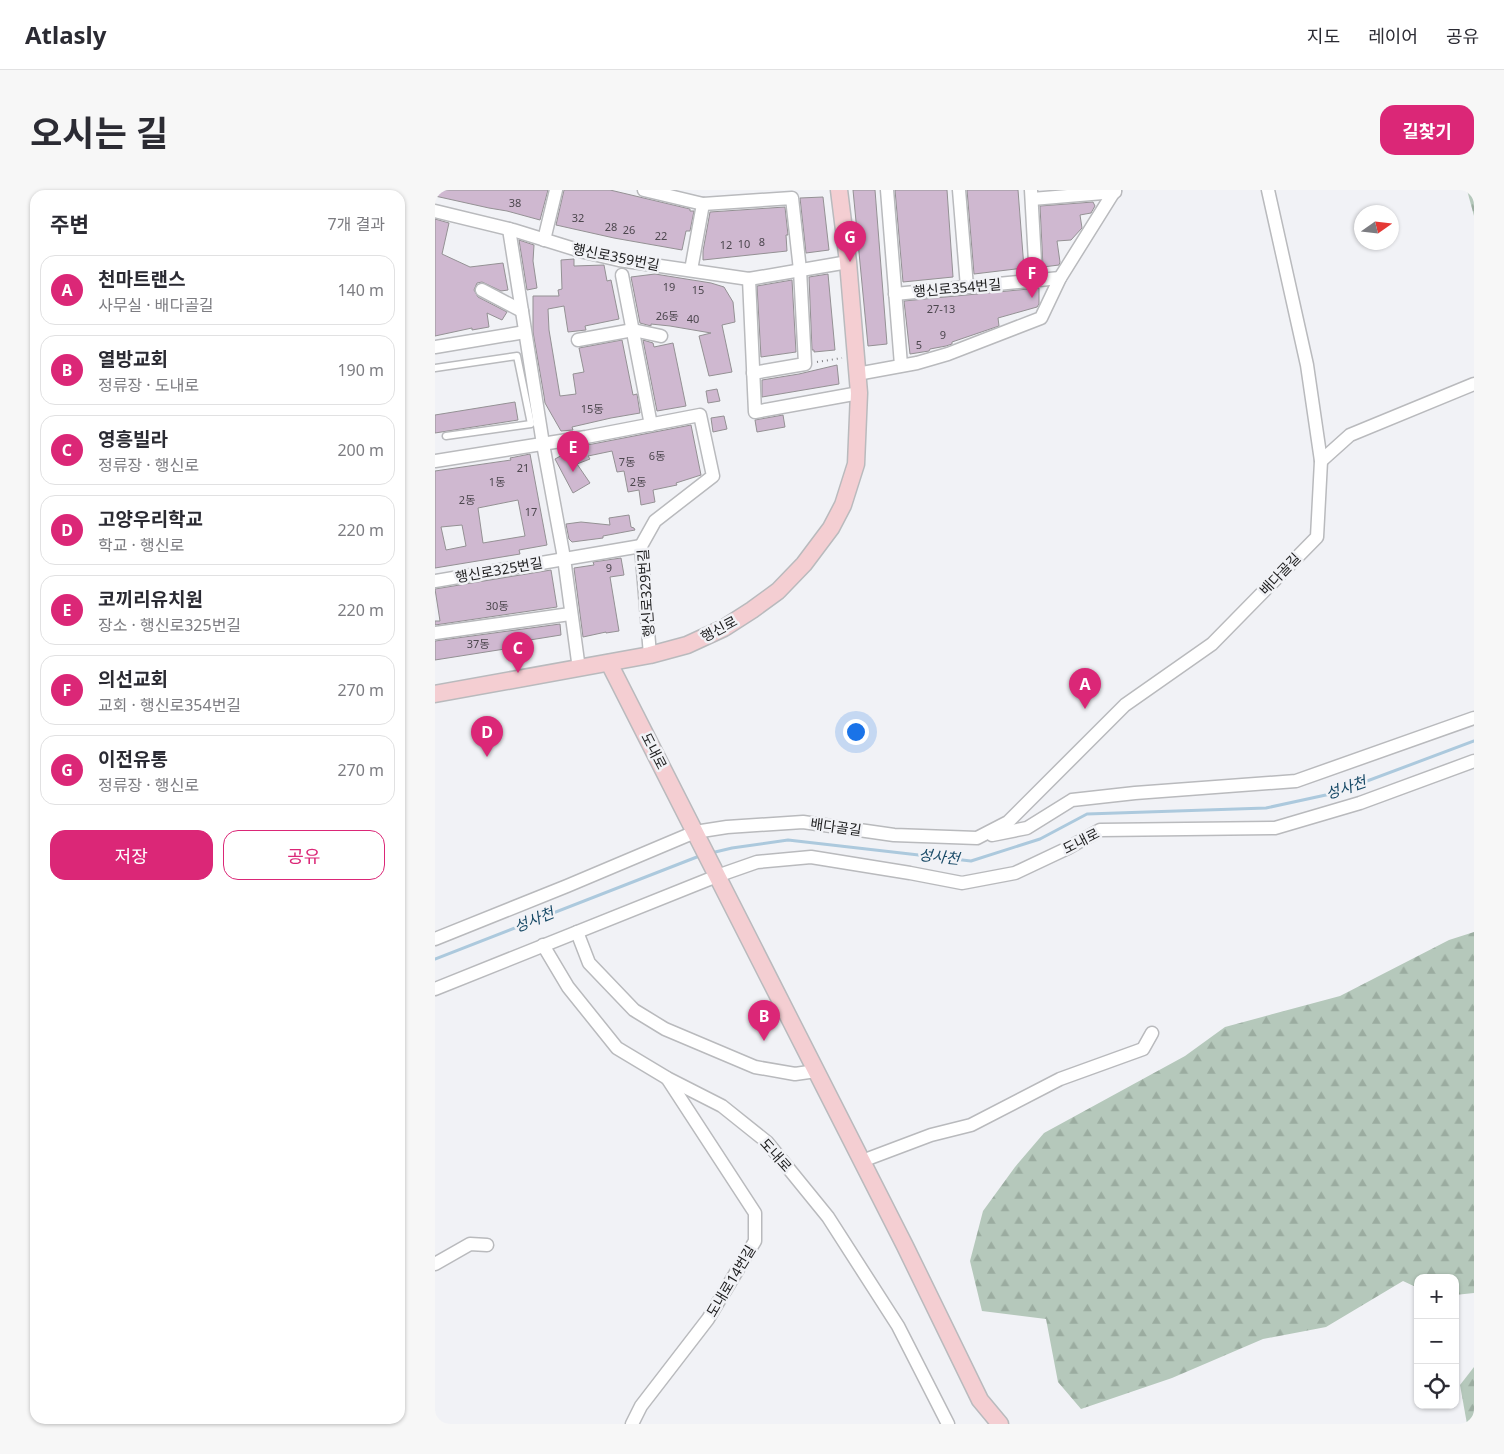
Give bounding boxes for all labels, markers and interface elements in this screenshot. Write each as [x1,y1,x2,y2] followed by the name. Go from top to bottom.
[25,18,106,51] text: Atlasly
[1307,24,1340,48] text: 지도
[1368,24,1418,48] text: 레이어
[1446,24,1479,48] text: 공유
[1380,105,1474,155] button: 길찾기
[30,109,168,156] text: 오시는 길
[509,195,521,210] house number: 38
[1354,205,1399,250] north arrow
[50,210,89,238] text: 주변
[572,210,584,225] house number: 32
[328,213,385,235] text: 7개 결과
[605,219,617,234] house number: 28
[834,221,866,262] pin: G
[623,222,635,237] house number: 26
[655,228,667,243] house number: 22
[759,234,765,249] house number: 8
[738,236,750,251] house number: 10
[720,237,732,252] house number: 12
[571,239,661,274] street label: 행신로359번길
[1016,257,1048,298] pin: F
[98,266,185,292] text: 천마트랜스
[912,274,1002,301] street label: 행신로354번길
[61,279,73,301] text: A
[337,279,384,301] text: 140 m
[663,279,675,294] house number: 19
[692,282,704,297] house number: 15
[98,294,214,316] text: 사무실 · 배다골길
[927,301,955,316] house number: 27-13
[656,308,678,323] house number: 26동
[687,311,699,326] house number: 40
[940,327,946,342] house number: 9
[916,337,922,352] house number: 5
[98,346,168,372] text: 열방교회
[62,359,72,381] text: B
[337,359,384,381] text: 190 m
[98,374,199,396] text: 정류장 · 도내로
[581,401,603,416] house number: 15동
[98,426,168,452] text: 영흥빌라
[557,431,589,472] pin: E
[62,439,72,461] text: C
[337,439,384,461] text: 200 m
[649,448,665,463] house number: 6동
[98,454,199,476] text: 정류장 · 행신로
[619,454,635,469] house number: 7동
[517,460,529,475] house number: 21
[489,474,505,489] house number: 1동
[630,474,646,489] house number: 2동
[459,492,475,507] house number: 2동
[525,504,537,519] house number: 17
[98,506,203,532] text: 고양우리학교
[61,519,73,541] text: D
[337,519,384,541] text: 220 m
[98,534,184,556] text: 학교 · 행신로
[633,548,658,638] street label: 행신로329번길
[1255,549,1304,599] street label: 배다골길
[454,552,544,587] street label: 행신로325번길
[606,560,612,575] house number: 9
[98,586,203,612] text: 코끼리유치원
[486,598,508,613] house number: 30동
[63,599,71,621] text: E
[337,599,384,621] text: 220 m
[697,611,740,646] street label: 행신로
[98,614,241,636] text: 장소 · 행신로325번길
[502,632,534,673] pin: C
[467,636,489,651] house number: 37동
[98,666,168,692] text: 의선교회
[1069,668,1101,709] pin: A
[63,679,71,701] text: F
[337,679,384,701] text: 270 m
[98,694,241,716] text: 교회 · 행신로354번길
[471,716,503,757] pin: D
[843,719,869,745] your location
[637,729,672,772] street label: 도내로
[98,746,168,772] text: 이전유통
[61,759,73,781] text: G
[337,759,384,781] text: 270 m
[1323,770,1371,803] water label: 성사천
[98,774,199,796] text: 정류장 · 행신로
[809,814,863,839] street label: 배다골길
[1059,823,1102,858] street label: 도내로
[50,830,213,880] button: 저장
[223,830,385,880] button: 공유
[917,844,963,868] water label: 성사천
[511,901,559,936] water label: 성사천
[748,1000,780,1041] pin: B
[756,1134,796,1175] street label: 도내로
[702,1241,759,1320] street label: 도내로14번길
[1414,1274,1459,1409] map controls
[1414,1274,1459,1319] button: +
[1414,1319,1459,1364] button: −
[1414,1364,1459,1409] button: locate

